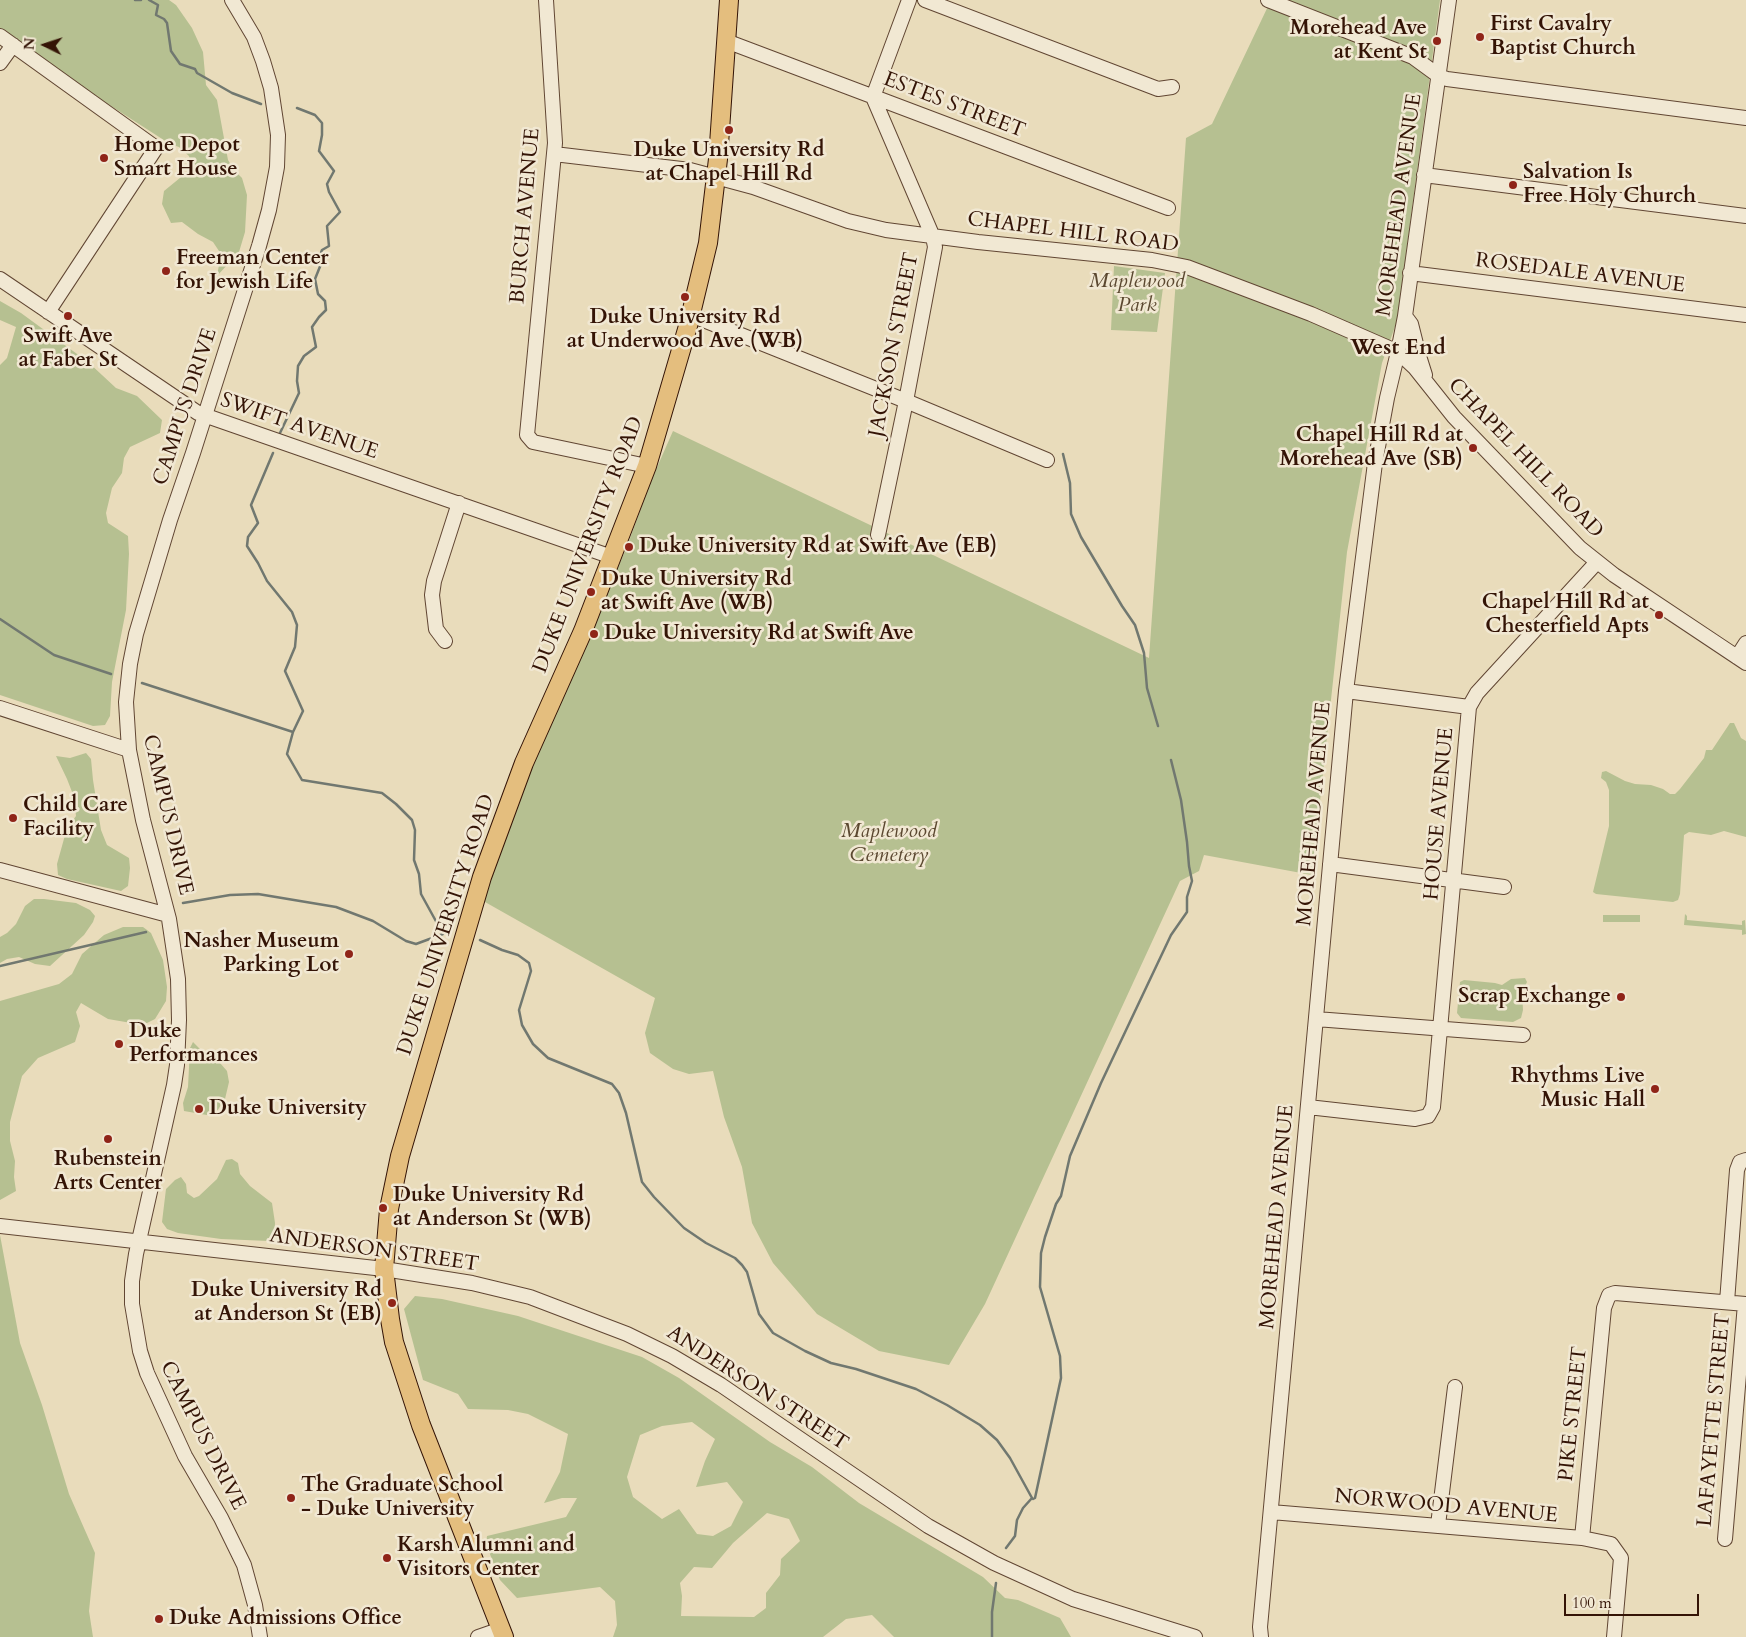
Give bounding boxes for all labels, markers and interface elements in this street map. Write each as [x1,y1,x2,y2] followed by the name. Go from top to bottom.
[1490,12,1635,62] place label: First Cavalry Baptist Church
[1290,16,1427,66] place label: Morehead Ave at Kent St
[20,20,70,70] north arrow
[1474,31,1486,43] marker: First Cavalry Baptist Church
[1431,35,1443,47] marker: Morehead Ave at Kent St
[20,37,39,51] text: N
[880,67,1028,145] street label: ESTES STREET
[1372,92,1428,318] street label: MOREHEAD AVENUE
[723,124,735,136] marker: Duke University Rd at Chapel Hill Rd
[506,127,546,305] street label: BURCH AVENUE
[114,133,240,183] place label: Home Depot Smart House
[634,138,824,188] place label: Duke University Rd at Chapel Hill Rd
[98,152,110,164] marker: Home Depot Smart House
[1523,160,1696,210] place label: Salvation Is Free Holy Church
[1507,179,1519,191] marker: Salvation Is Free Holy Church
[966,208,1180,258] street label: CHAPEL HILL ROAD
[176,246,329,296] place label: Freeman Center for Jewish Life
[1474,249,1686,299] street label: ROSEDALE AVENUE
[865,250,925,440] street label: JACKSON STREET
[160,265,172,277] marker: Freeman Center for Jewish Life
[1089,269,1185,319] park label: Maplewood Park
[679,291,691,303] marker: Duke University Rd at Underwood Ave (WB)
[567,305,803,355] place label: Duke University Rd at Underwood Ave (WB)
[62,310,74,322] marker: Swift Ave at Faber St
[18,324,118,374] place label: Swift Ave at Faber St
[149,325,223,489] street label: CAMPUS DRIVE
[1350,336,1446,362] district label: West End
[1442,374,1608,544] street label: CHAPEL HILL ROAD
[217,388,381,466] street label: SWIFT AVENUE
[528,413,650,677] street label: DUKE UNIVERSITY ROAD
[1280,423,1463,473] place label: Chapel Hill Rd at Morehead Ave (SB)
[1467,442,1479,454] marker: Chapel Hill Rd at Morehead Ave (SB)
[639,534,997,560] place label: Duke University Rd at Swift Ave (EB)
[623,541,635,553] marker: Duke University Rd at Swift Ave (EB)
[601,567,792,617] place label: Duke University Rd at Swift Ave (WB)
[585,586,597,598] marker: Duke University Rd at Swift Ave (WB)
[1482,590,1649,640] place label: Chapel Hill Rd at Chesterfield Apts
[1653,609,1665,621] marker: Chapel Hill Rd at Chesterfield Apts
[604,621,914,647] place label: Duke University Rd at Swift Ave
[588,628,600,640] marker: Duke University Rd at Swift Ave
[1293,701,1337,927] street label: MOREHEAD AVENUE
[1420,727,1460,901] street label: HOUSE AVENUE
[136,732,198,898] street label: CAMPUS DRIVE
[393,791,501,1059] street label: DUKE UNIVERSITY ROAD
[23,793,128,843] place label: Child Care Facility
[7,812,19,824] marker: Child Care Facility
[841,819,937,869] park label: Maplewood Cemetery
[183,929,339,979] place label: Nasher Museum Parking Lot
[343,948,355,960] marker: Nasher Museum Parking Lot
[1458,984,1611,1010] place label: Scrap Exchange
[1615,991,1627,1003] marker: Scrap Exchange
[129,1019,258,1069] place label: Duke Performances
[113,1038,125,1050] marker: Duke Performances
[1511,1064,1645,1114] place label: Rhythms Live Music Hall
[1649,1083,1661,1095] marker: Rhythms Live Music Hall
[209,1096,367,1122] place label: Duke University
[193,1103,205,1115] marker: Duke University
[1256,1104,1300,1330] street label: MOREHEAD AVENUE
[102,1133,114,1145] marker: Rubenstein Arts Center
[54,1147,162,1197] place label: Rubenstein Arts Center
[393,1183,592,1233] place label: Duke University Rd at Anderson St (WB)
[377,1202,389,1214] marker: Duke University Rd at Anderson St (WB)
[268,1224,480,1278] street label: ANDERSON STREET
[191,1278,382,1328] place label: Duke University Rd at Anderson St (EB)
[386,1297,398,1309] marker: Duke University Rd at Anderson St (EB)
[1693,1312,1737,1528] street label: LAFAYETTE STREET
[661,1321,853,1457] street label: ANDERSON STREET
[1554,1345,1594,1483] street label: PIKE STREET
[154,1357,250,1515] street label: CAMPUS DRIVE
[301,1473,503,1523] place label: The Graduate School - Duke University
[1333,1485,1559,1529] street label: NORWOOD AVENUE
[285,1492,297,1504] marker: The Graduate School - Duke University
[397,1533,575,1583] place label: Karsh Alumni and Visitors Center
[381,1552,393,1564] marker: Karsh Alumni and Visitors Center
[1566,1584,1701,1616] scale bar
[1572,1593,1612,1613] text: 100 m
[169,1606,402,1632] place label: Duke Admissions Office
[153,1613,165,1625] marker: Duke Admissions Office

